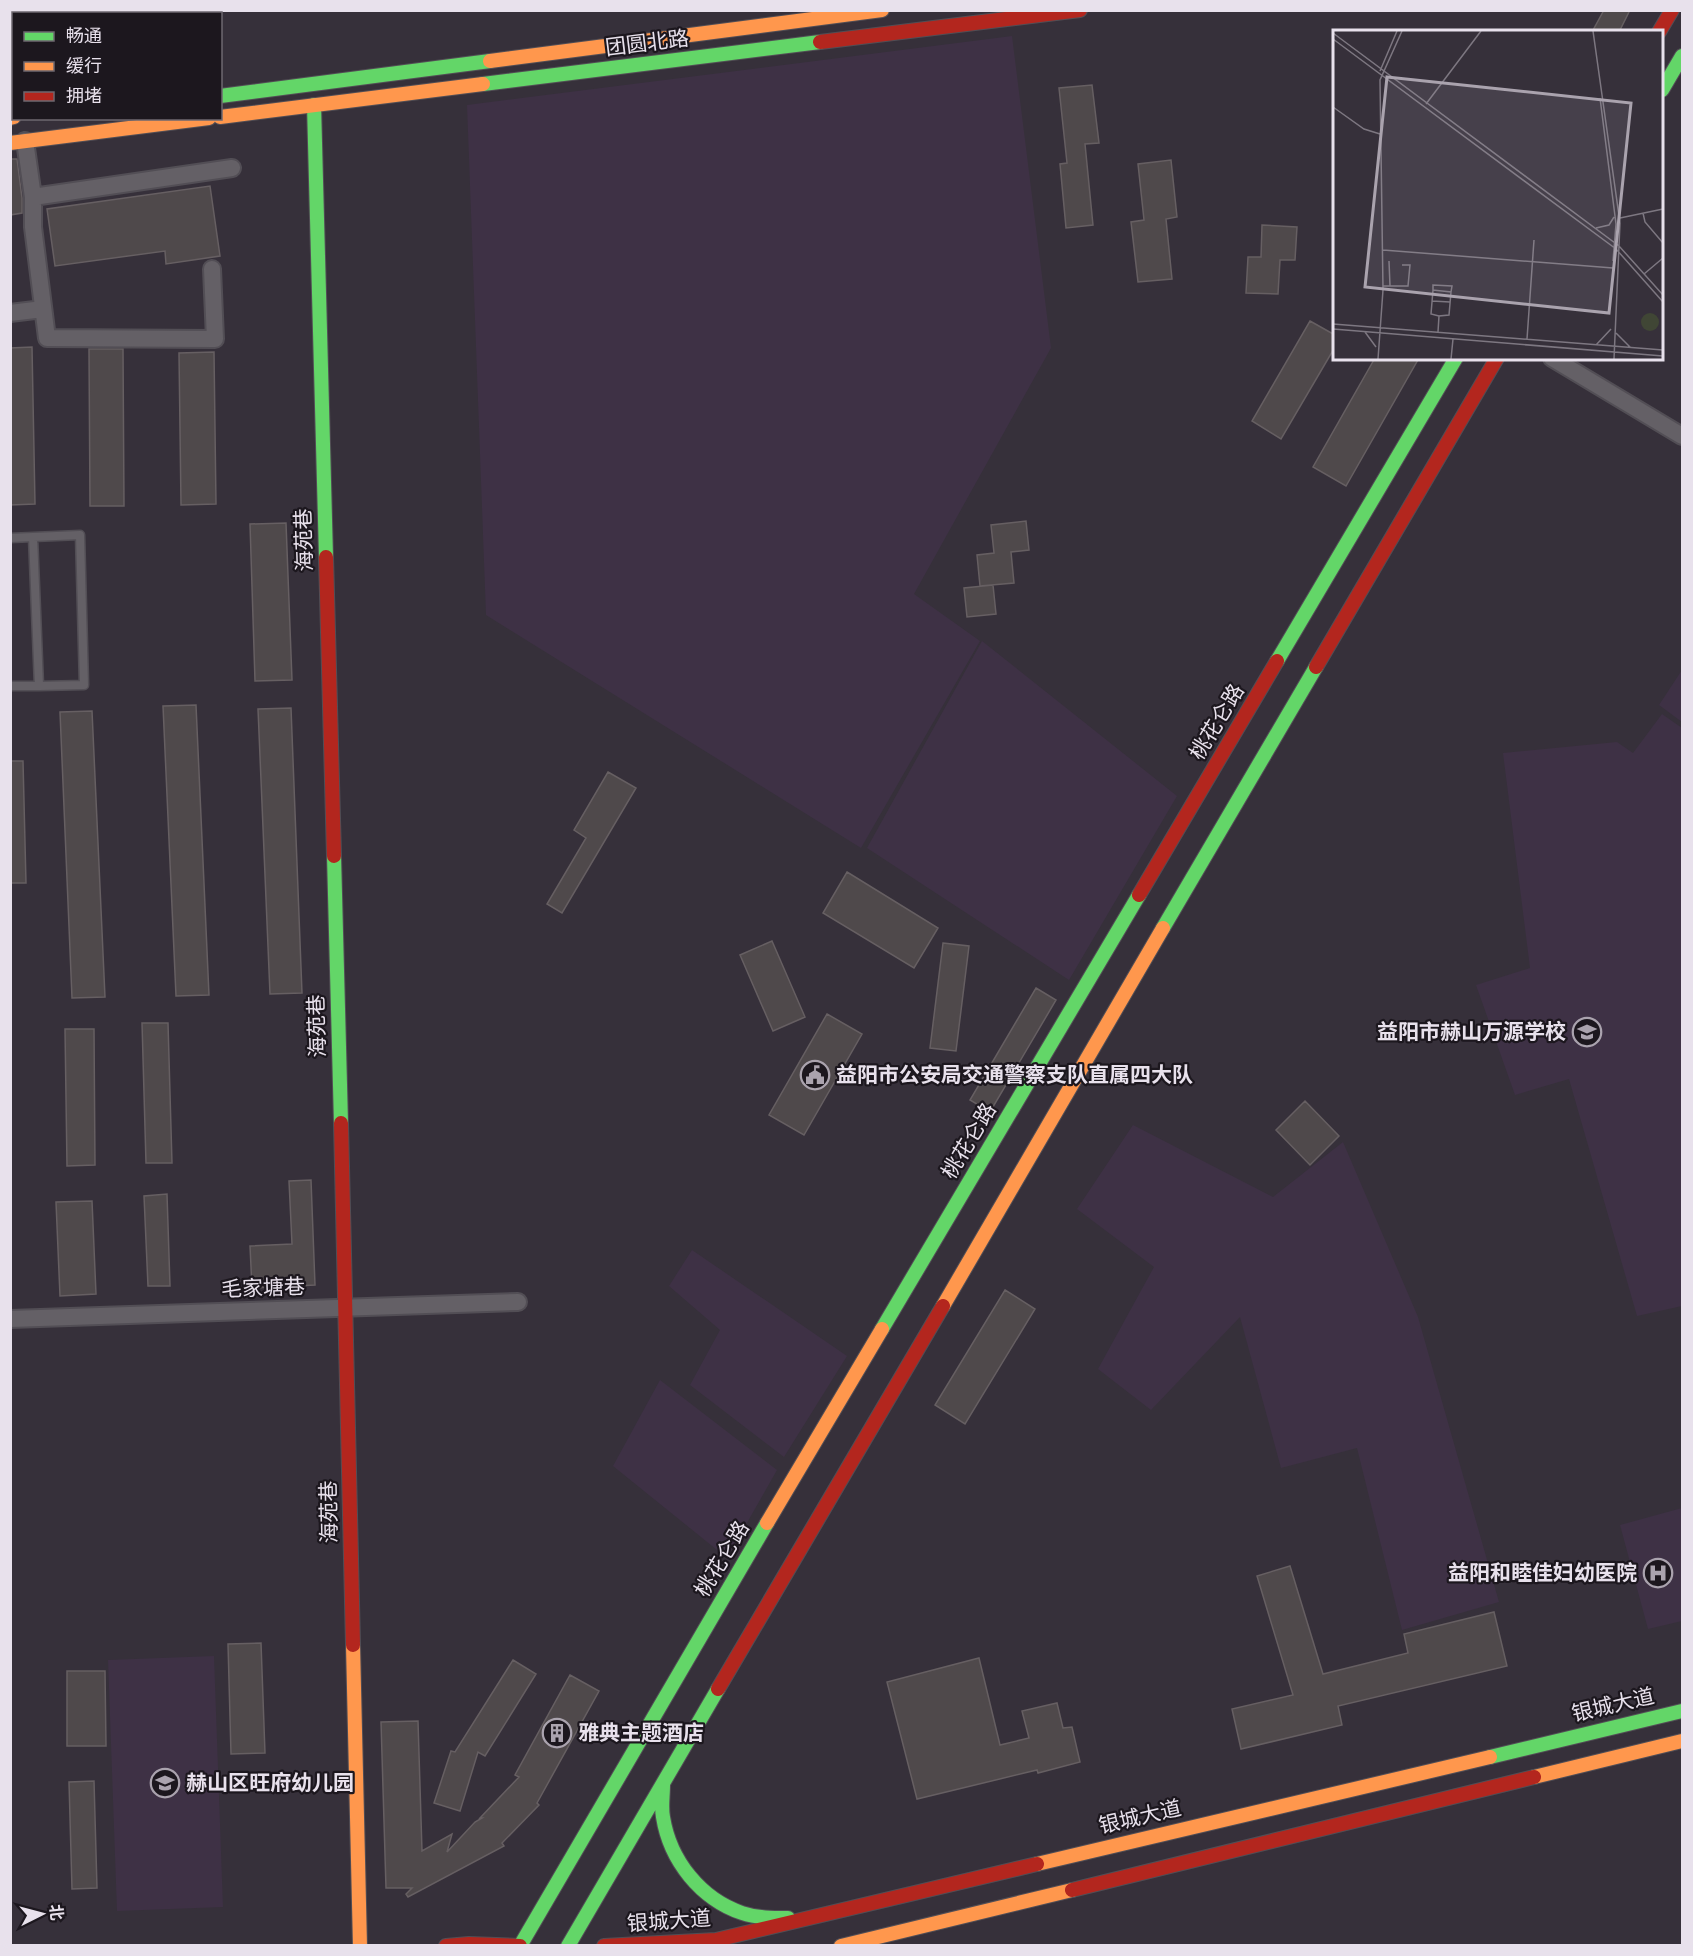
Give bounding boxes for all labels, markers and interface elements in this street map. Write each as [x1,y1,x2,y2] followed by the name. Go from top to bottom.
[12,12,222,120] legend
[66,25,102,45] text: 畅通
[604,25,690,59] street label: 团圆北路
[1333,30,1663,360] inset map
[66,55,102,75] text: 缓行
[66,85,102,105] text: 拥堵
[290,508,316,572] street label: 海苑巷
[1184,679,1248,764] street label: 桃花仑路
[303,994,329,1058] street label: 海苑巷
[1571,1016,1603,1048] school or university icon: 益阳市赫山万源学校
[1377,1019,1566,1043] place label: 益阳市赫山万源学校
[799,1059,831,1091] public building icon: 益阳市公安局交通警察支队直属四大队
[836,1062,1193,1086] place label: 益阳市公安局交通警察支队直属四大队
[936,1098,1000,1183] street label: 桃花仑路
[221,1274,305,1300] street label: 毛家塘巷
[315,1480,341,1544] street label: 海苑巷
[689,1516,753,1601] street label: 桃花仑路
[1642,1557,1674,1589] hospital icon: 益阳和睦佳妇幼医院
[1448,1560,1637,1584] place label: 益阳和睦佳妇幼医院
[1569,1683,1656,1725] street label: 银城大道
[541,1717,573,1749] building icon: 雅典主题酒店
[578,1720,704,1744] place label: 雅典主题酒店
[149,1767,181,1799] school or university icon: 赫山区旺府幼儿园
[186,1770,354,1794] place label: 赫山区旺府幼儿园
[1096,1795,1183,1837] street label: 银城大道
[12,1884,72,1944] north arrow
[47,1904,67,1921] text: 北
[626,1905,712,1935] street label: 银城大道

